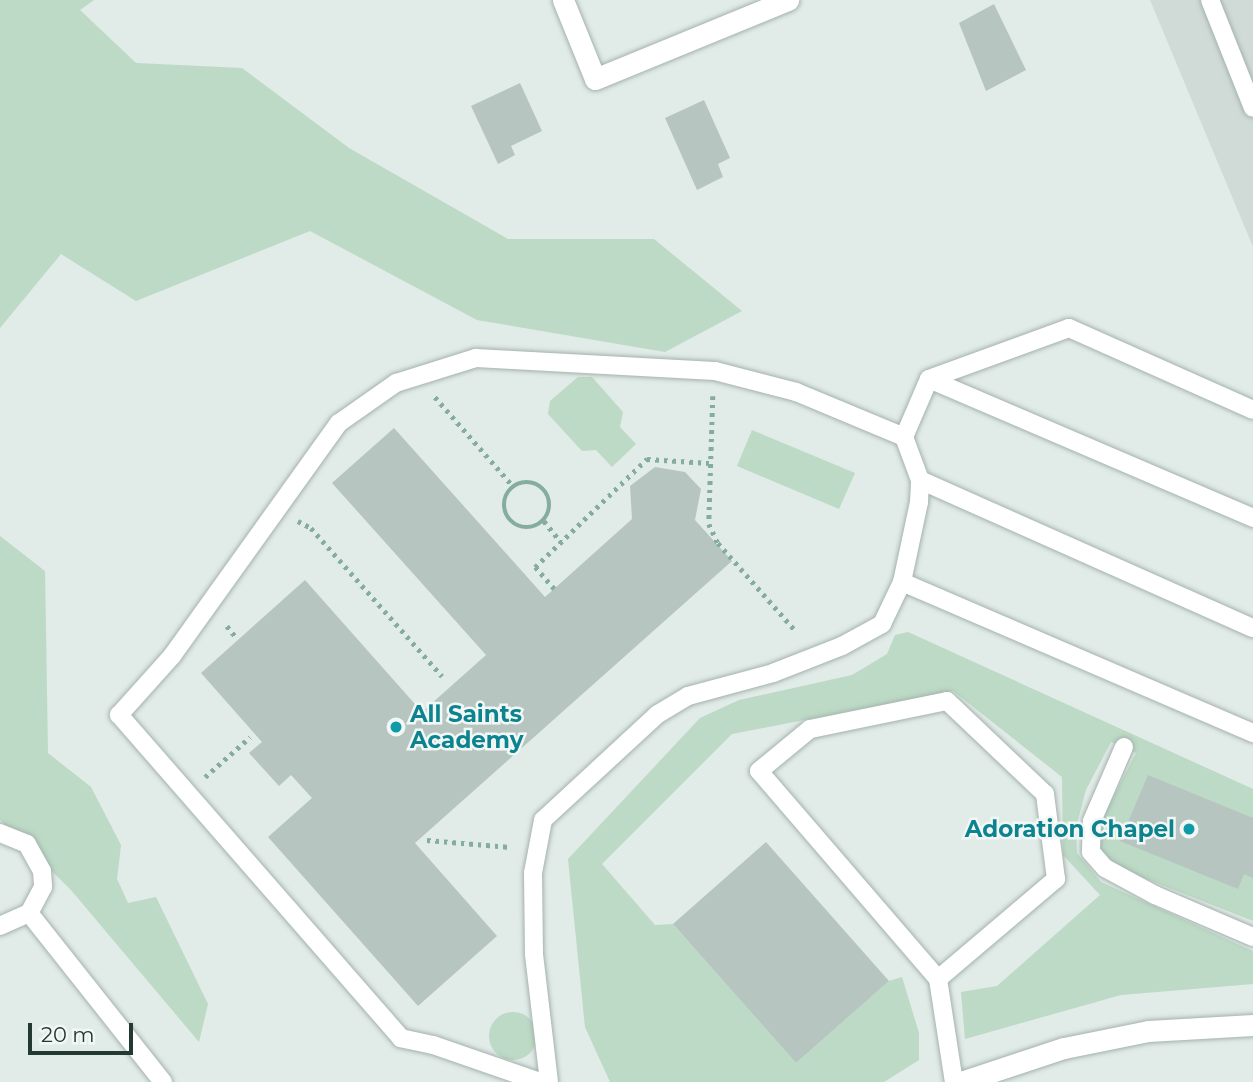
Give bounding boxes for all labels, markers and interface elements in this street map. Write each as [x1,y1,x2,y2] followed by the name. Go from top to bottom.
[410,700,523,754] place label: All Saints Academy
[388,719,404,735] marker: All Saints Academy
[965,815,1175,843] place label: Adoration Chapel
[1181,821,1197,837] marker: Adoration Chapel
[32,1009,136,1052] scale bar
[41,1022,95,1047] text: 20 m

